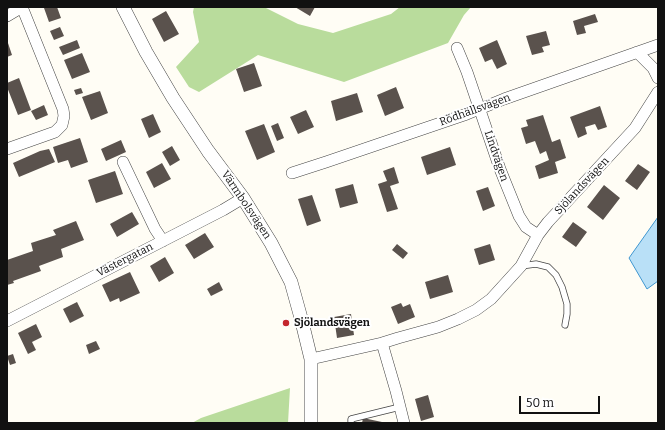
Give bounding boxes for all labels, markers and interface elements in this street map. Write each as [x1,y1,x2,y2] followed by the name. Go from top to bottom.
[438,91,512,129] street label: Rödhällsvägen
[481,129,511,183] street label: Lindvägen
[552,154,612,218] street label: Sjölandsvägen
[218,168,274,242] street label: Värmbolsvägen
[95,240,155,280] street label: Västergatan
[294,316,370,330] place label: Sjölandsvägen
[281,318,291,328] marker: Sjölandsvägen
[521,388,602,414] scale bar
[526,396,554,410] text: 50 m

